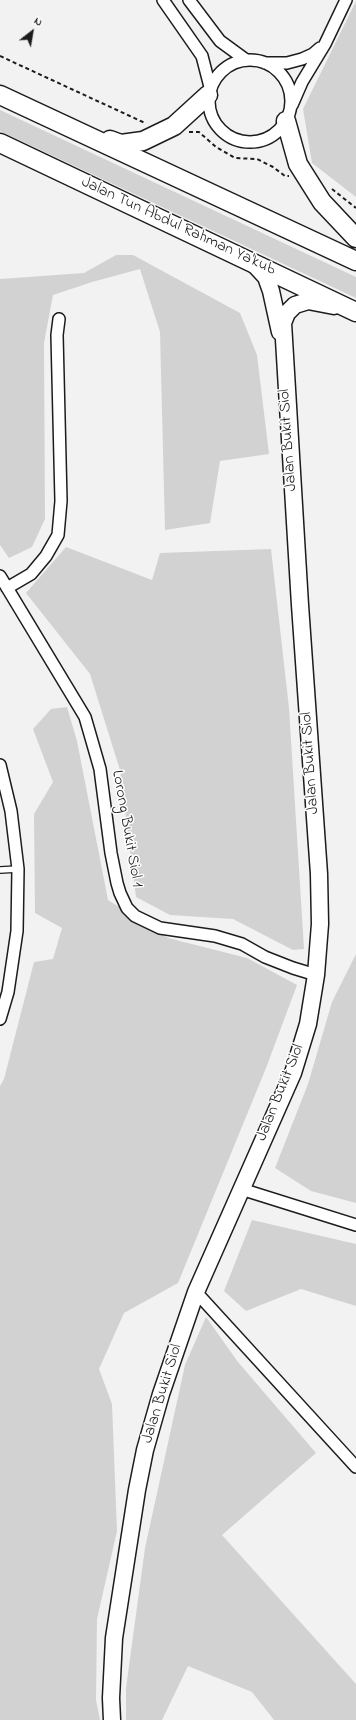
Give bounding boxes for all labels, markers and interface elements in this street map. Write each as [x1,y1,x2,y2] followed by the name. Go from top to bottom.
[12,12,52,52] north arrow
[31,13,45,30] text: N
[78,173,278,281] street label: Jalan Tun Abdul Rahman Ya'kub
[276,388,302,492] street label: Jalan Bukit Siol
[298,711,324,815] street label: Jalan Bukit Siol
[106,769,146,889] street label: Lorong Bukit Siol 1
[253,1042,309,1144] street label: Jalan Bukit Siol
[139,1342,187,1446] street label: Jalan Bukit Siol

